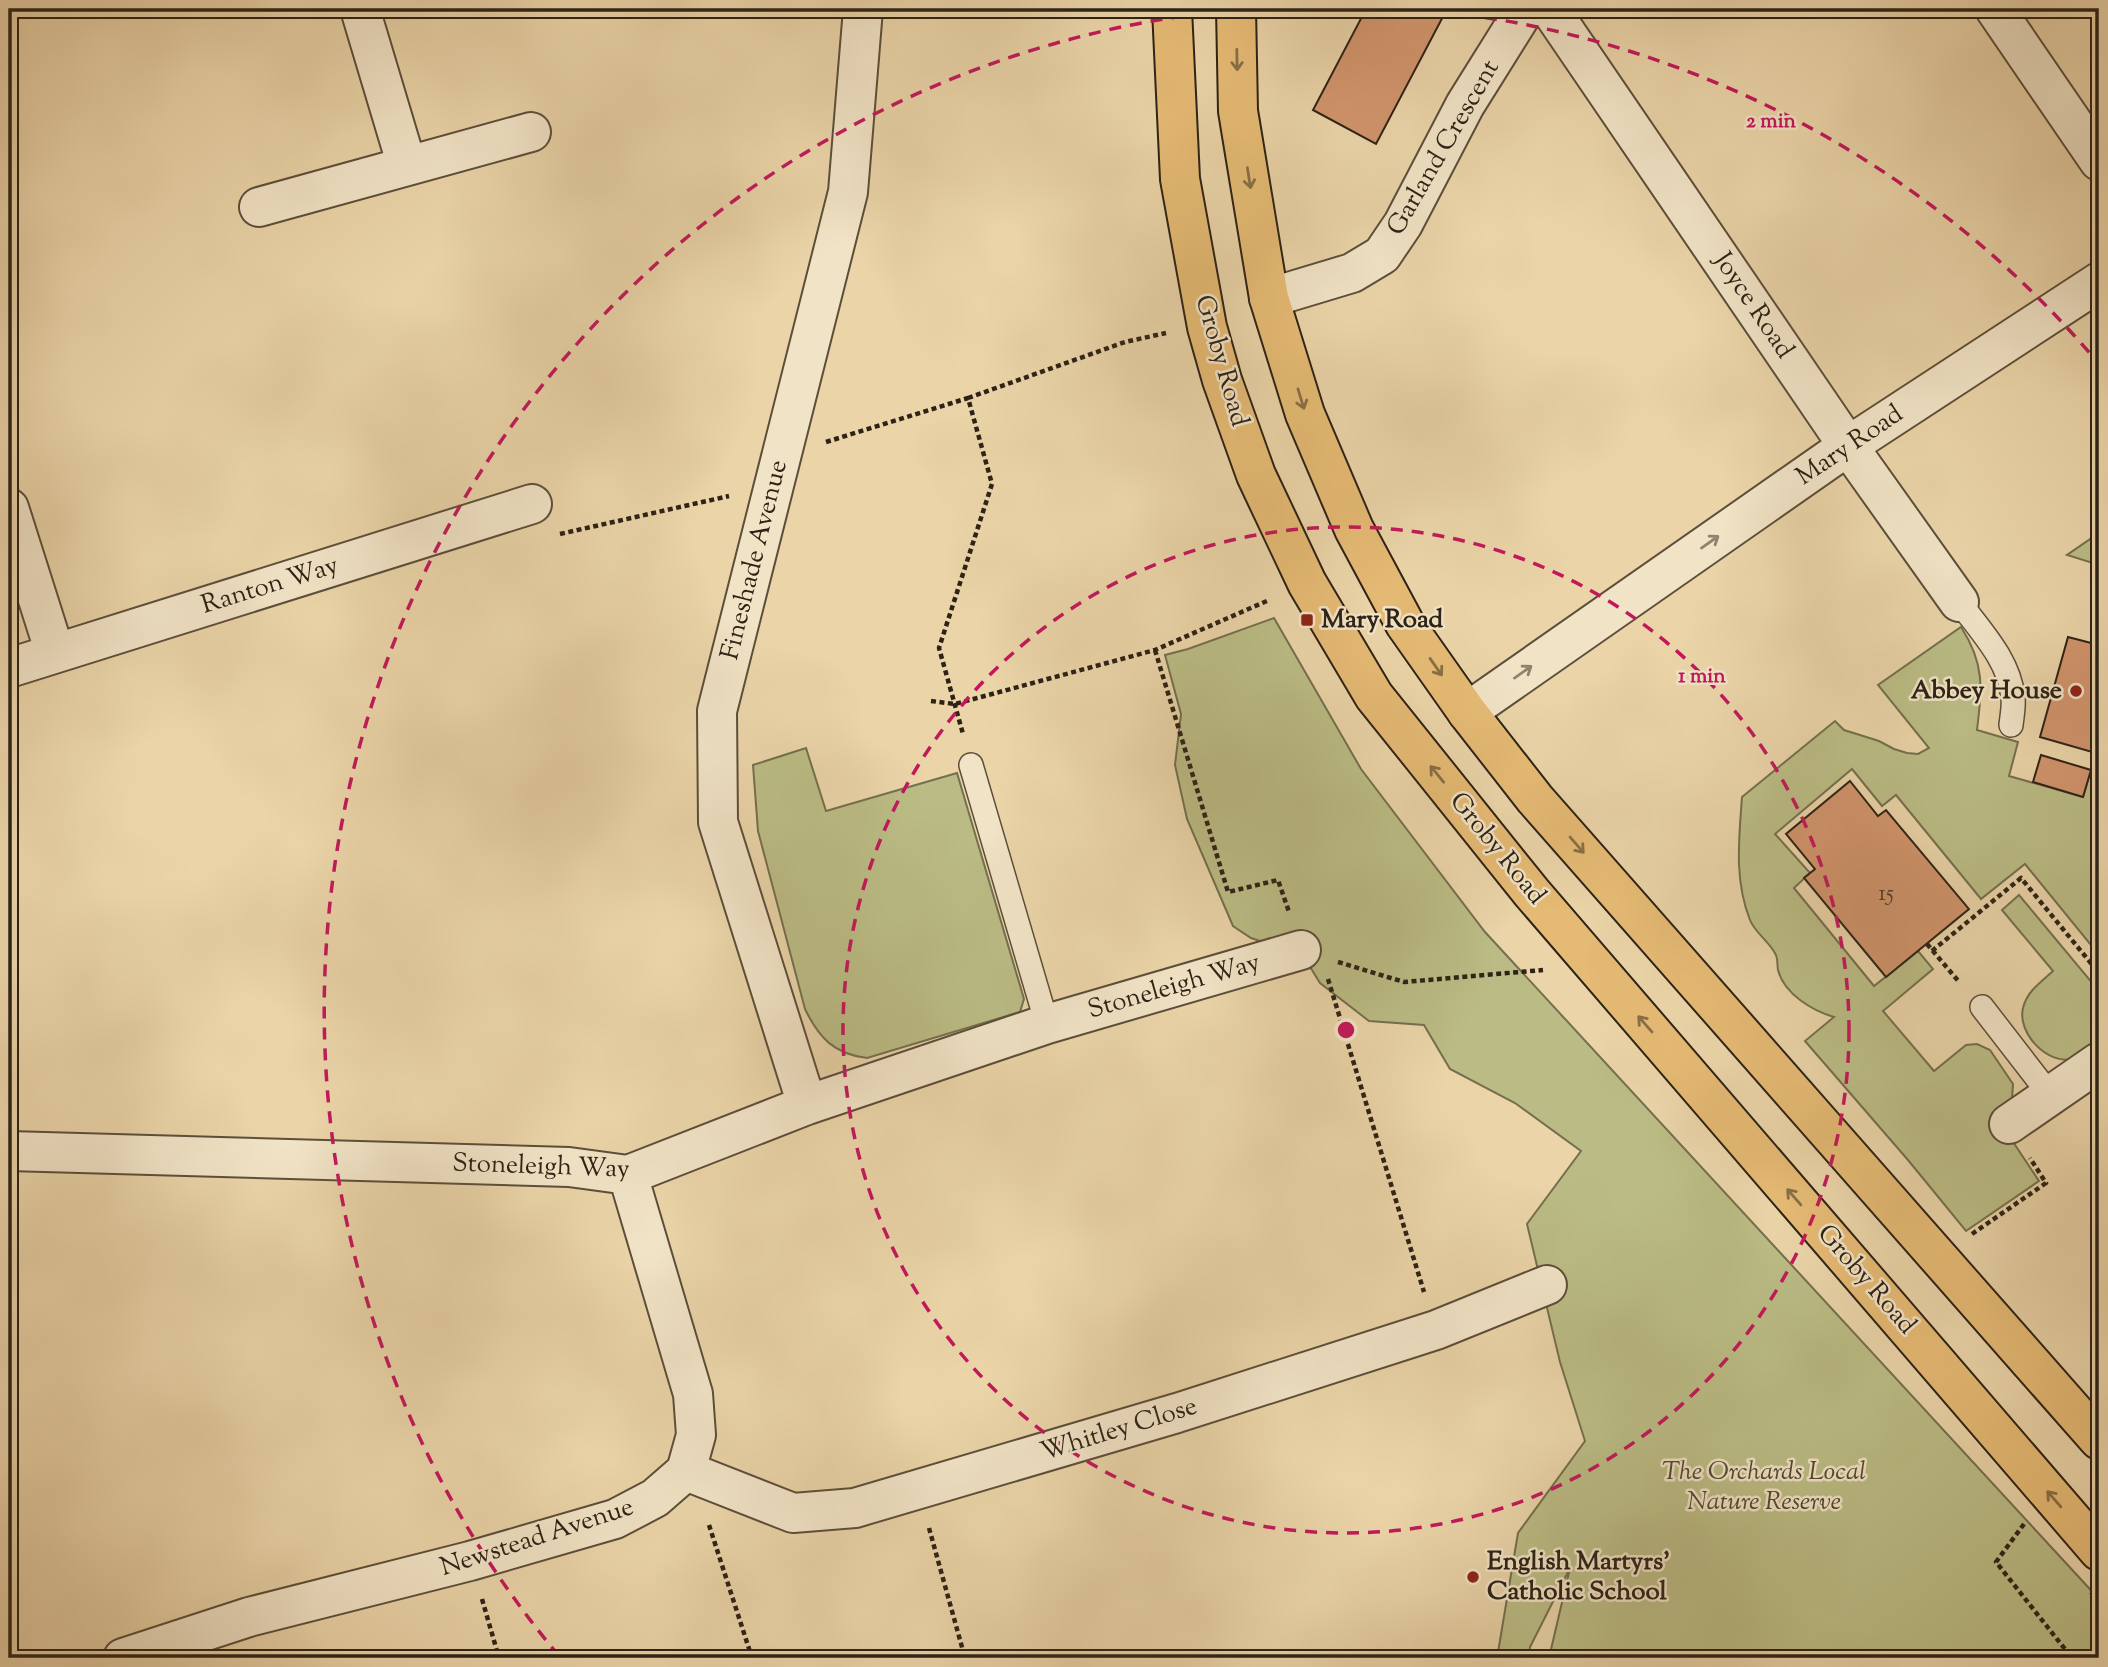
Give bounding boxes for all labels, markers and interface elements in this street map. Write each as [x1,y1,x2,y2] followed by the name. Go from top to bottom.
[1231,48,1244,71] one-way arrow
[1379,53,1509,243] street label: Garland Crescent
[1746,107,1797,137] text: 2 min
[1243,166,1256,189] one-way arrow
[1703,244,1802,367] street label: Joyce Road
[1185,291,1258,431] street label: Groby Road
[1295,388,1308,410] one-way arrow
[1789,396,1911,496] street label: Mary Road
[712,456,798,664] street label: Fineshade Avenue
[1700,535,1719,549] one-way arrow
[197,548,343,624] street label: Ranton Way
[1321,602,1444,639] place label: Mary Road
[1299,612,1315,628] marker: Mary Road
[1429,657,1443,676] one-way arrow
[1678,662,1726,692] text: 1 min
[1513,665,1532,679] one-way arrow
[1911,673,2062,710] place label: Abbey House
[2068,683,2084,699] marker: Abbey House
[1429,766,1445,784] one-way arrow
[1440,785,1554,913] street label: Groby Road
[1568,836,1584,854] one-way arrow
[1878,878,1894,911] house number: 15
[1084,945,1264,1029] street label: Stoneleigh Way
[1637,1016,1653,1034] one-way arrow
[1334,1018,1358,1042] centre of rings
[452,1145,630,1189] street label: Stoneleigh Way
[1786,1188,1802,1206] one-way arrow
[1808,1217,1925,1343] street label: Groby Road
[1036,1389,1202,1471] street label: Whitley Close
[1662,1454,1866,1521] park label: The Orchards Local Nature Reserve
[435,1489,639,1587] street label: Newstead Avenue
[2046,1490,2062,1508] one-way arrow
[1487,1544,1670,1611] place label: English Martyrs' Catholic School
[1465,1569,1481,1585] marker: English Martyrs' Catholic School

